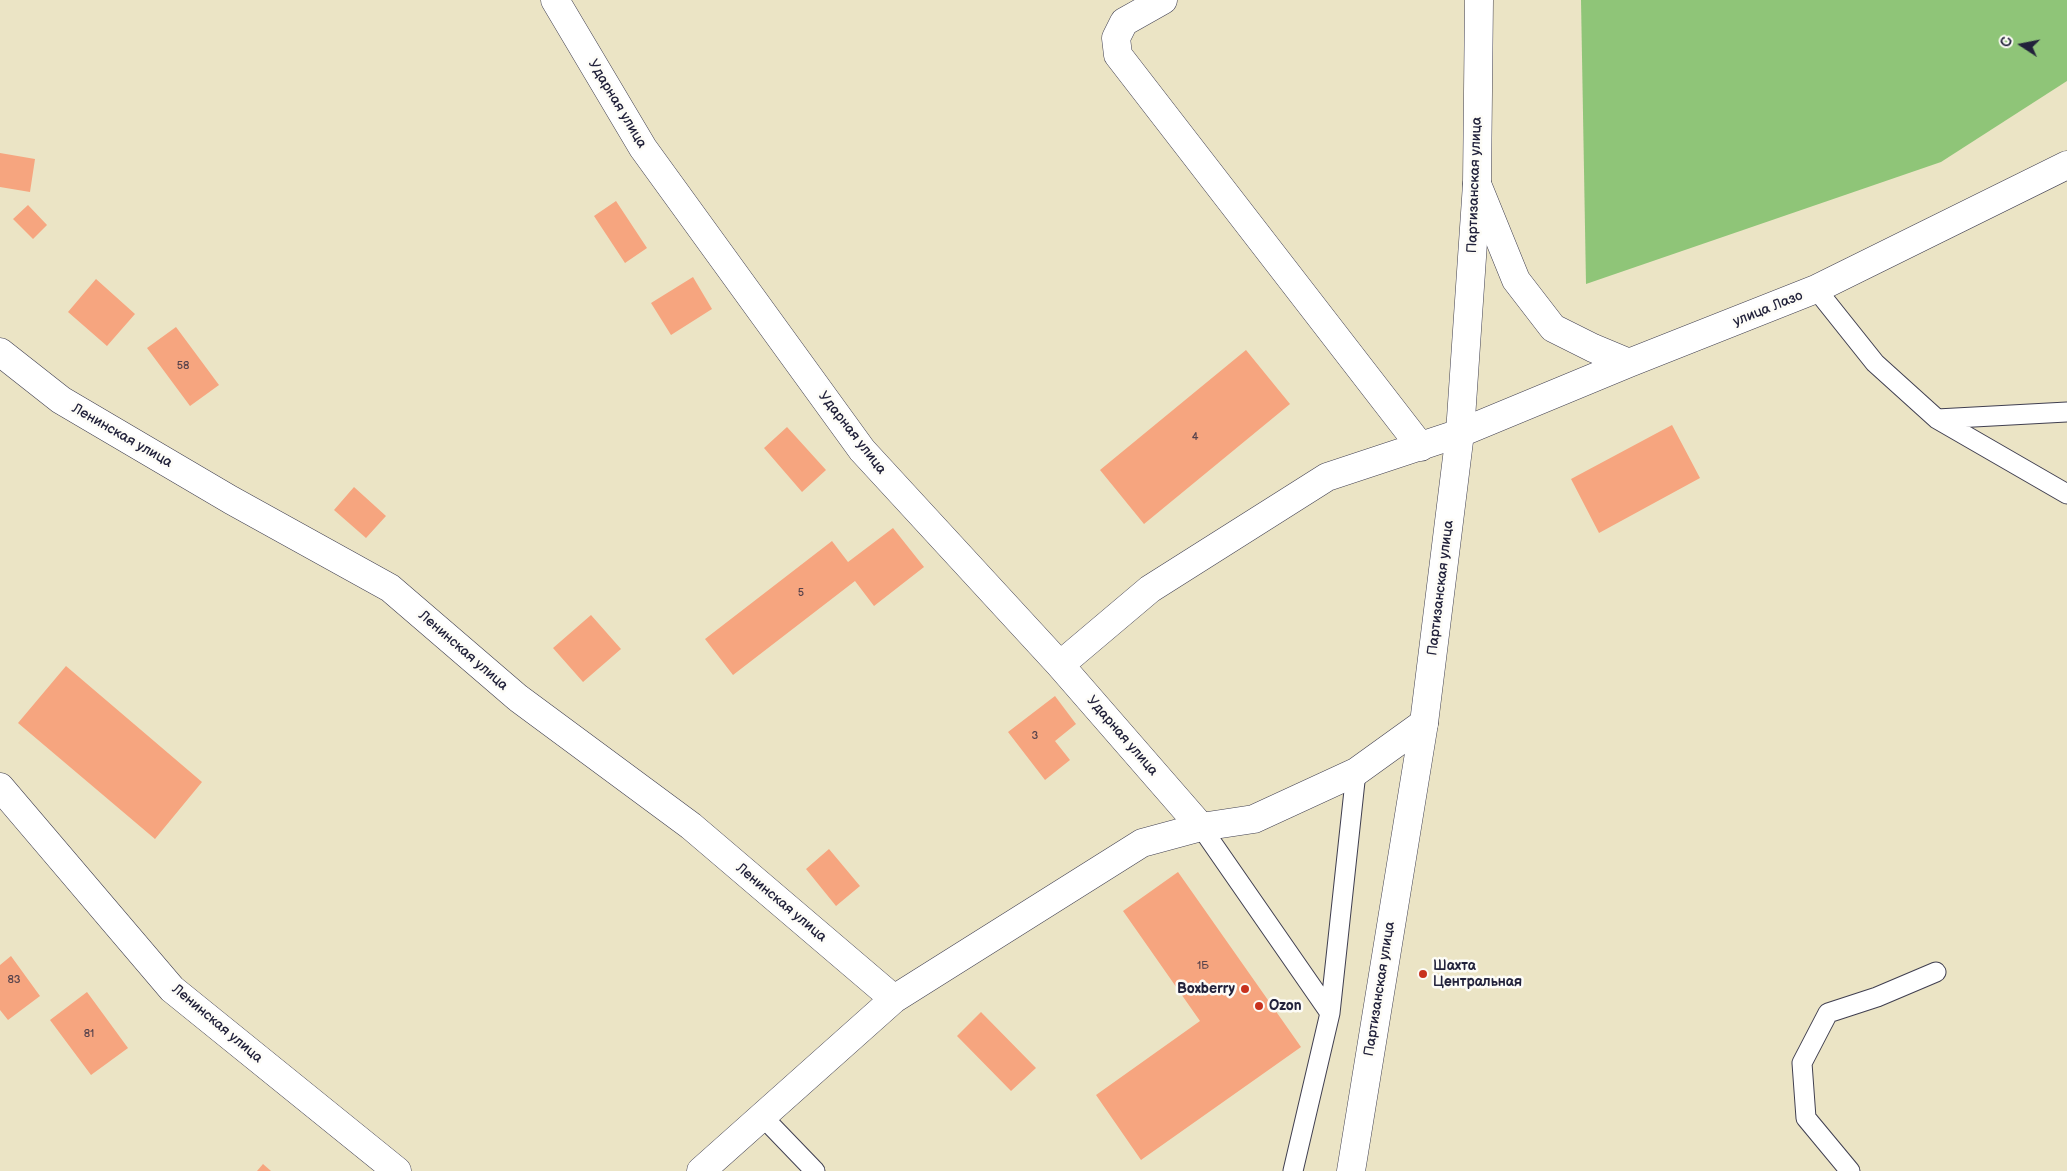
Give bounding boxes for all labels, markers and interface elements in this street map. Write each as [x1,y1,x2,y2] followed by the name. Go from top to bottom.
[1997,20,2047,70] north arrow
[1998,36,2016,48] text: С
[584,57,650,151] street label: Ударная улица
[1464,117,1486,253] street label: Партизанская улица
[1731,287,1805,331] street label: улица Лазо
[177,359,189,373] house number: 58
[815,388,889,478] street label: Ударная улица
[69,400,175,472] street label: Ленинская улица
[1192,430,1198,444] house number: 4
[1424,519,1458,657] street label: Партизанская улица
[798,586,804,600] house number: 5
[415,608,511,694] street label: Ленинская улица
[1083,693,1161,779] street label: Ударная улица
[1032,729,1038,743] house number: 3
[732,860,830,946] street label: Ленинская улица
[1361,920,1399,1058] street label: Партизанская улица
[1433,958,1522,990] place label: Шахта Центральная
[1197,959,1209,973] house number: 1Б
[1417,968,1429,980] marker: Шахта Центральная
[7,973,21,987] house number: 83
[168,981,266,1067] street label: Ленинская улица
[1177,981,1235,997] place label: Boxberry
[1239,983,1251,995] marker: Boxberry
[1269,998,1302,1014] place label: Ozon
[1253,1000,1265,1012] marker: Ozon
[84,1027,94,1041] house number: 81

